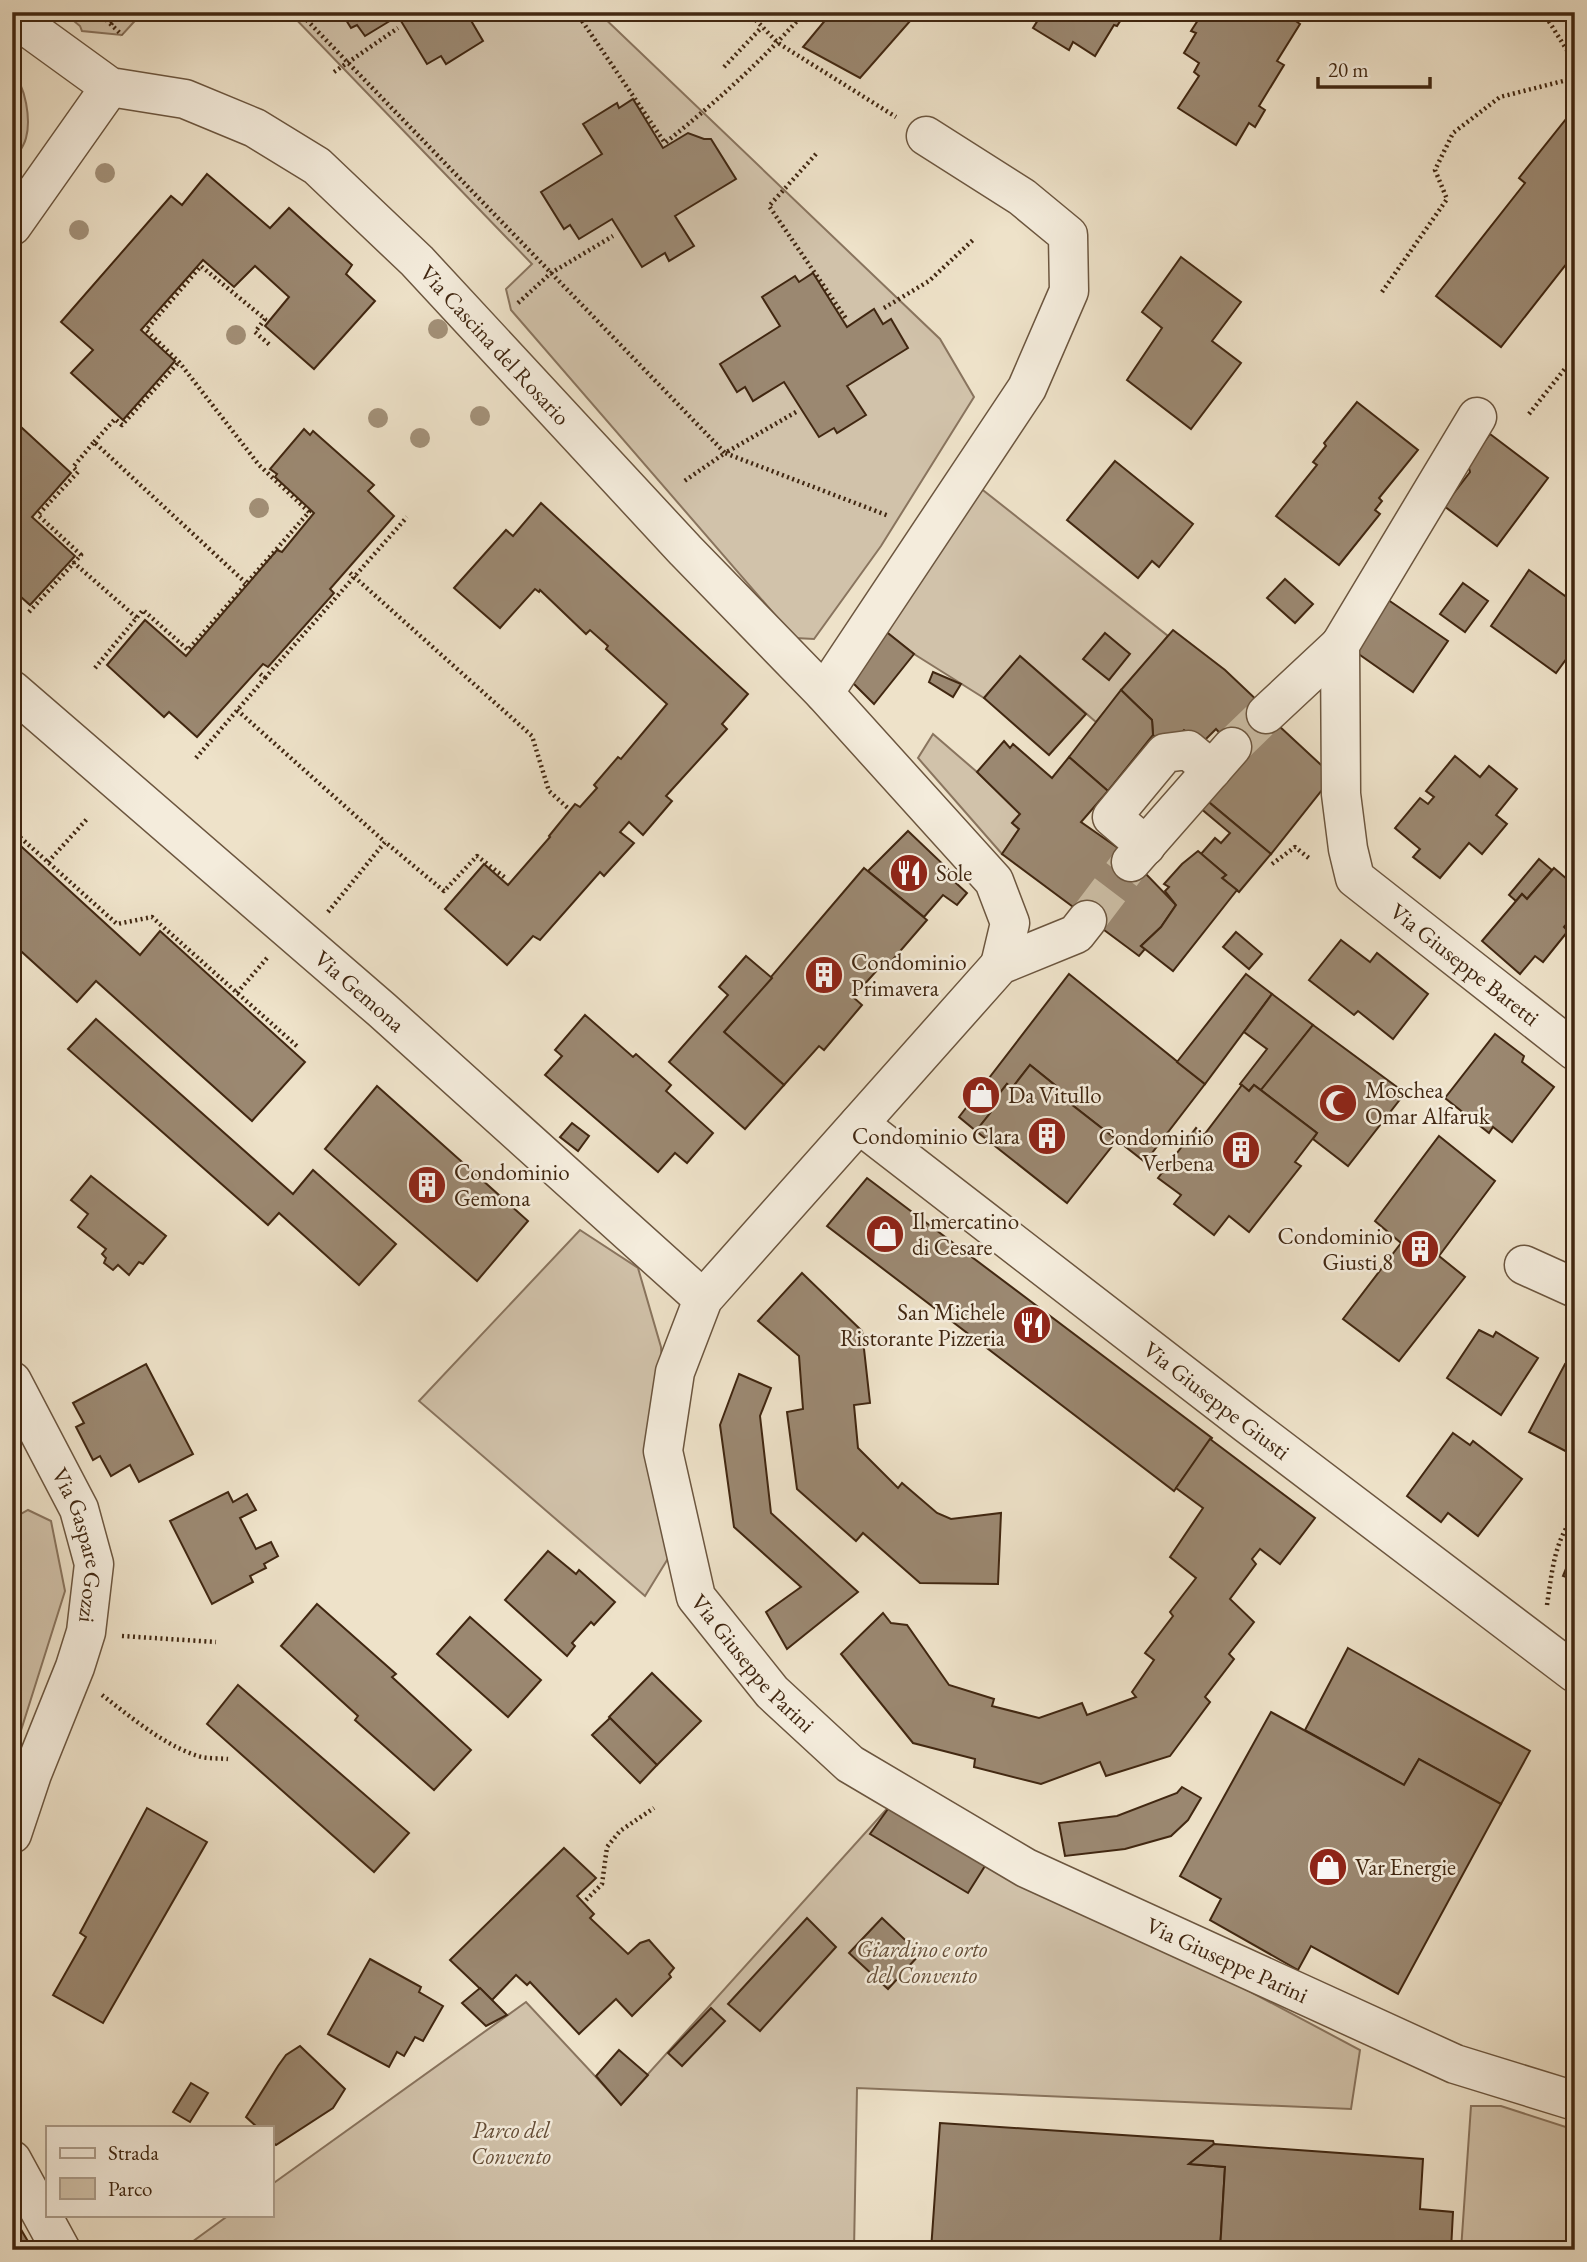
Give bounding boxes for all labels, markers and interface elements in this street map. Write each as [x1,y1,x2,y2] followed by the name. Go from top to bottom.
[1318,46,1430,90] scale bar
[1328,56,1369,83] text: 20 m
[413,258,577,432] street label: Via Cascina del Rosario
[888,852,930,894] restaurant icon: Sole
[936,858,972,888] place label: Sole
[1384,896,1546,1033] street label: Via Giuseppe Baretti
[308,943,412,1039] street label: Via Gemona
[851,947,967,1003] place label: Condominio Primavera
[803,954,845,996] building icon: Condominio Primavera
[960,1074,1002,1116] shop icon: Da Vitullo
[1365,1075,1491,1131] place label: Moschea Omar Alfaruk
[1008,1080,1102,1110] place label: Da Vitullo
[1317,1082,1359,1124] mosque icon: Moschea Omar Alfaruk
[1026,1115,1068,1157] building icon: Condominio Clara
[852,1121,1021,1151] place label: Condominio Clara
[1098,1122,1215,1178] place label: Condominio Verbena
[1220,1129,1262,1171] building icon: Condominio Verbena
[454,1157,570,1213] place label: Condominio Gemona
[406,1164,448,1206] building icon: Condominio Gemona
[912,1206,1019,1262] place label: Il mercatino di Cesare
[864,1213,906,1255] shop icon: Il mercatino di Cesare
[1277,1221,1393,1277] place label: Condominio Giusti 8
[1399,1228,1441,1270] building icon: Condominio Giusti 8
[840,1297,1006,1353] place label: San Michele Ristorante Pizzeria
[1011,1304,1053,1346] restaurant icon: San Michele Ristorante Pizzeria
[1137,1334,1297,1467] street label: Via Giuseppe Giusti
[45,1462,109,1625] street label: Via Gaspare Gozzi
[684,1588,821,1739] street label: Via Giuseppe Parini
[1307,1846,1349,1888] shop icon: Var Energie
[1355,1852,1456,1882] place label: Var Energie
[1141,1910,1313,2010] street label: Via Giuseppe Parini
[856,1934,988,1990] park label: Giardino e orto del Convento
[471,2115,551,2171] park label: Parco del Convento
[46,2126,273,2216] legend
[108,2139,159,2166] text: Strada
[108,2175,152,2202] text: Parco

